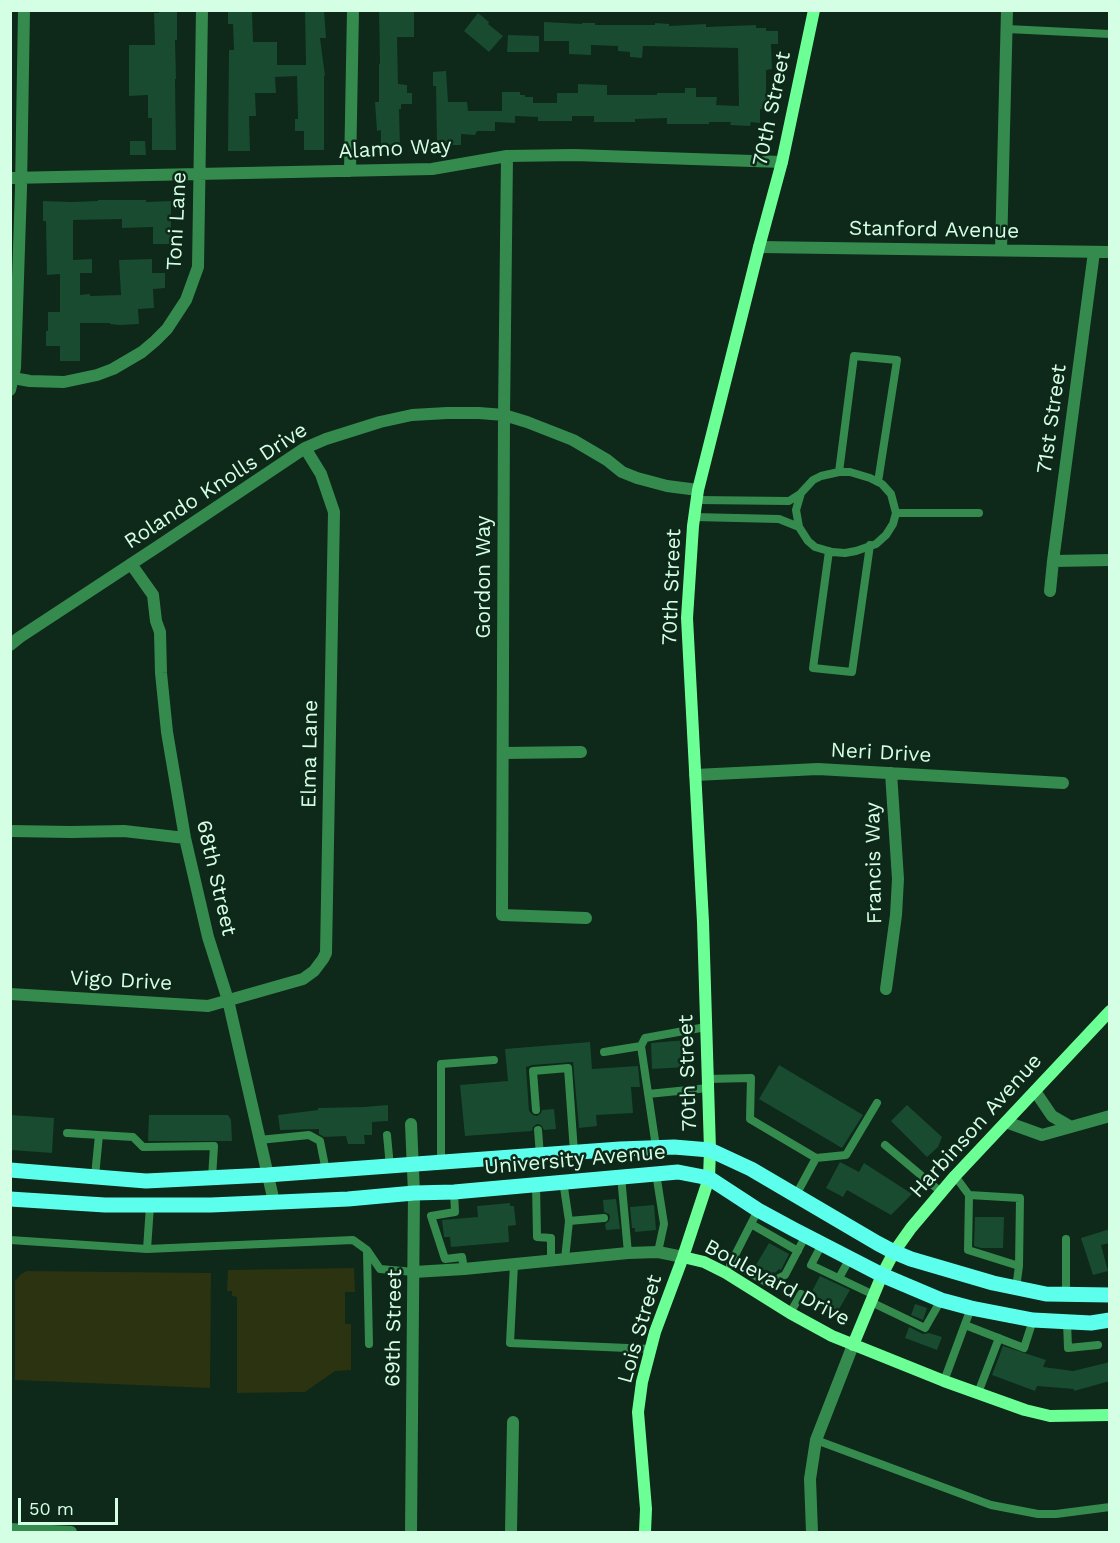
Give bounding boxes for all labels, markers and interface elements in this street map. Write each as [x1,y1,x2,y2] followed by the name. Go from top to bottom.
[748,49,796,169] street label: 70th Street
[338,133,452,165] street label: Alamo Way
[162,171,192,271] street label: Toni Lane
[849,216,1019,244] street label: Stanford Avenue
[1032,363,1072,475] street label: 71st Street
[120,417,312,555] street label: Rolando Knolls Drive
[471,515,497,639] street label: Gordon Way
[657,528,687,646] street label: 70th Street
[296,700,324,808] street label: Elma Lane
[830,738,932,768] street label: Neri Drive
[860,802,888,924] street label: Francis Way
[190,818,242,938] street label: 68th Street
[69,966,173,996] street label: Vigo Drive
[673,1014,703,1132] street label: 70th Street
[905,1049,1047,1203] street label: Harbinson Avenue
[483,1140,667,1180] street label: University Avenue
[700,1234,854,1332] street label: Boulevard Drive
[380,1269,408,1387] street label: 69th Street
[612,1272,668,1386] street label: Lois Street
[21,1486,122,1524] scale bar
[29,1498,74,1519] text: 50 m

